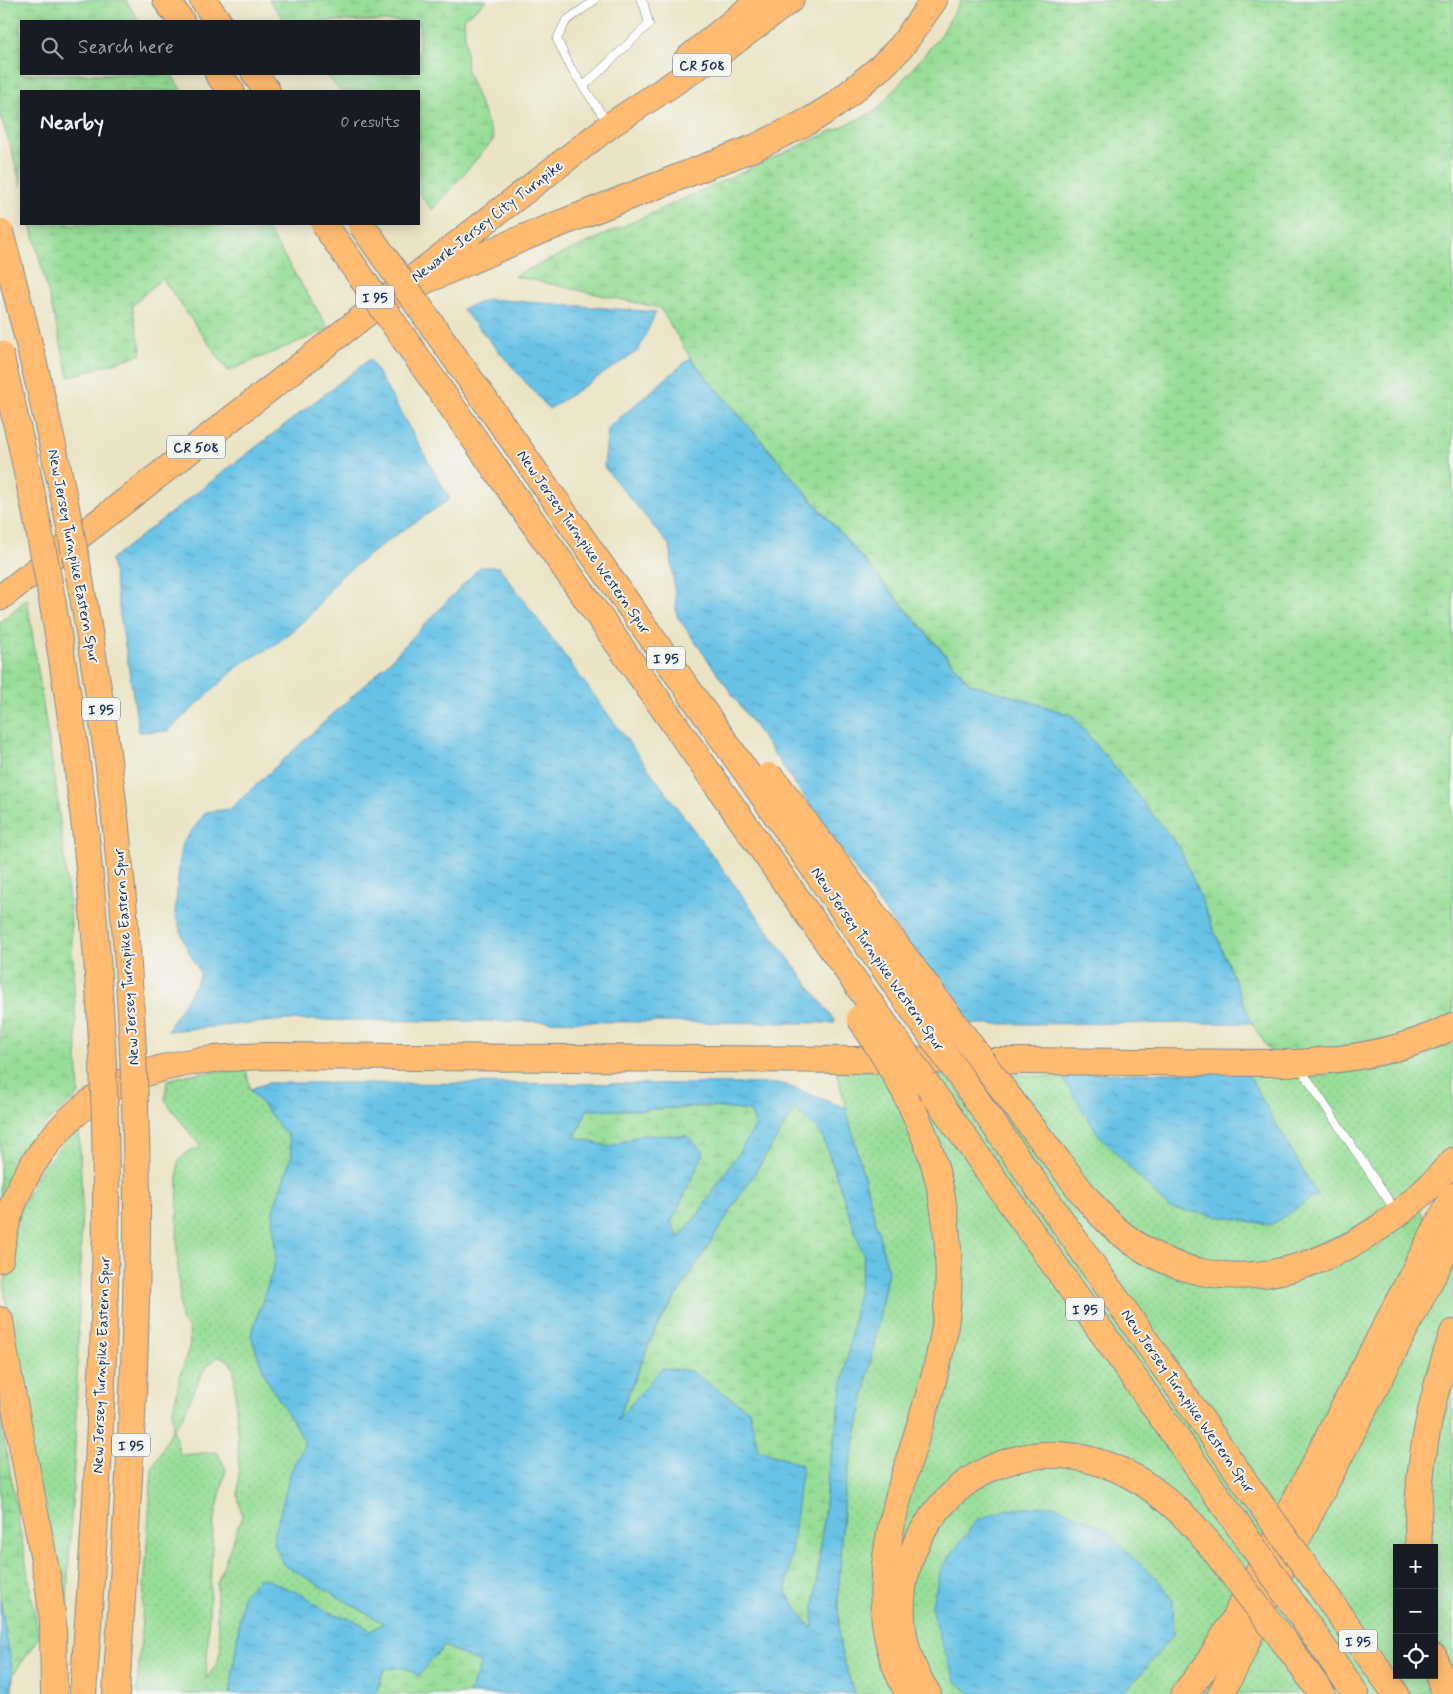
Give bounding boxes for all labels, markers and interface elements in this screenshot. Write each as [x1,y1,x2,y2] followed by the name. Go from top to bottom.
[20,20,420,75] search box
[38,34,66,62] icon: search
[78,35,174,60] text: Search here
[673,54,731,76] road number: CR 508
[40,109,104,137] text: Nearby
[340,112,400,133] text: 0 results
[407,156,568,288] street label: Newark-Jersey City Turnpike
[356,286,394,308] road number: I 95
[167,436,225,458] road number: CR 508
[512,447,655,639] street label: New Jersey Turnpike Western Spur
[42,448,104,666] street label: New Jersey Turnpike Eastern Spur
[647,646,685,670] road number: I 95
[82,698,120,721] road number: I 95
[109,847,145,1066] street label: New Jersey Turnpike Eastern Spur
[806,864,949,1056] street label: New Jersey Turnpike Western Spur
[88,1255,116,1474] street label: New Jersey Turnpike Eastern Spur
[1066,1298,1104,1320] road number: I 95
[1116,1306,1259,1498] street label: New Jersey Turnpike Western Spur
[112,1434,150,1456] road number: I 95
[1393,1544,1438,1679] map controls
[1393,1544,1438,1589] button: +
[1393,1589,1438,1634] button: −
[1339,1630,1377,1652] road number: I 95
[1393,1634,1438,1679] button: locate

